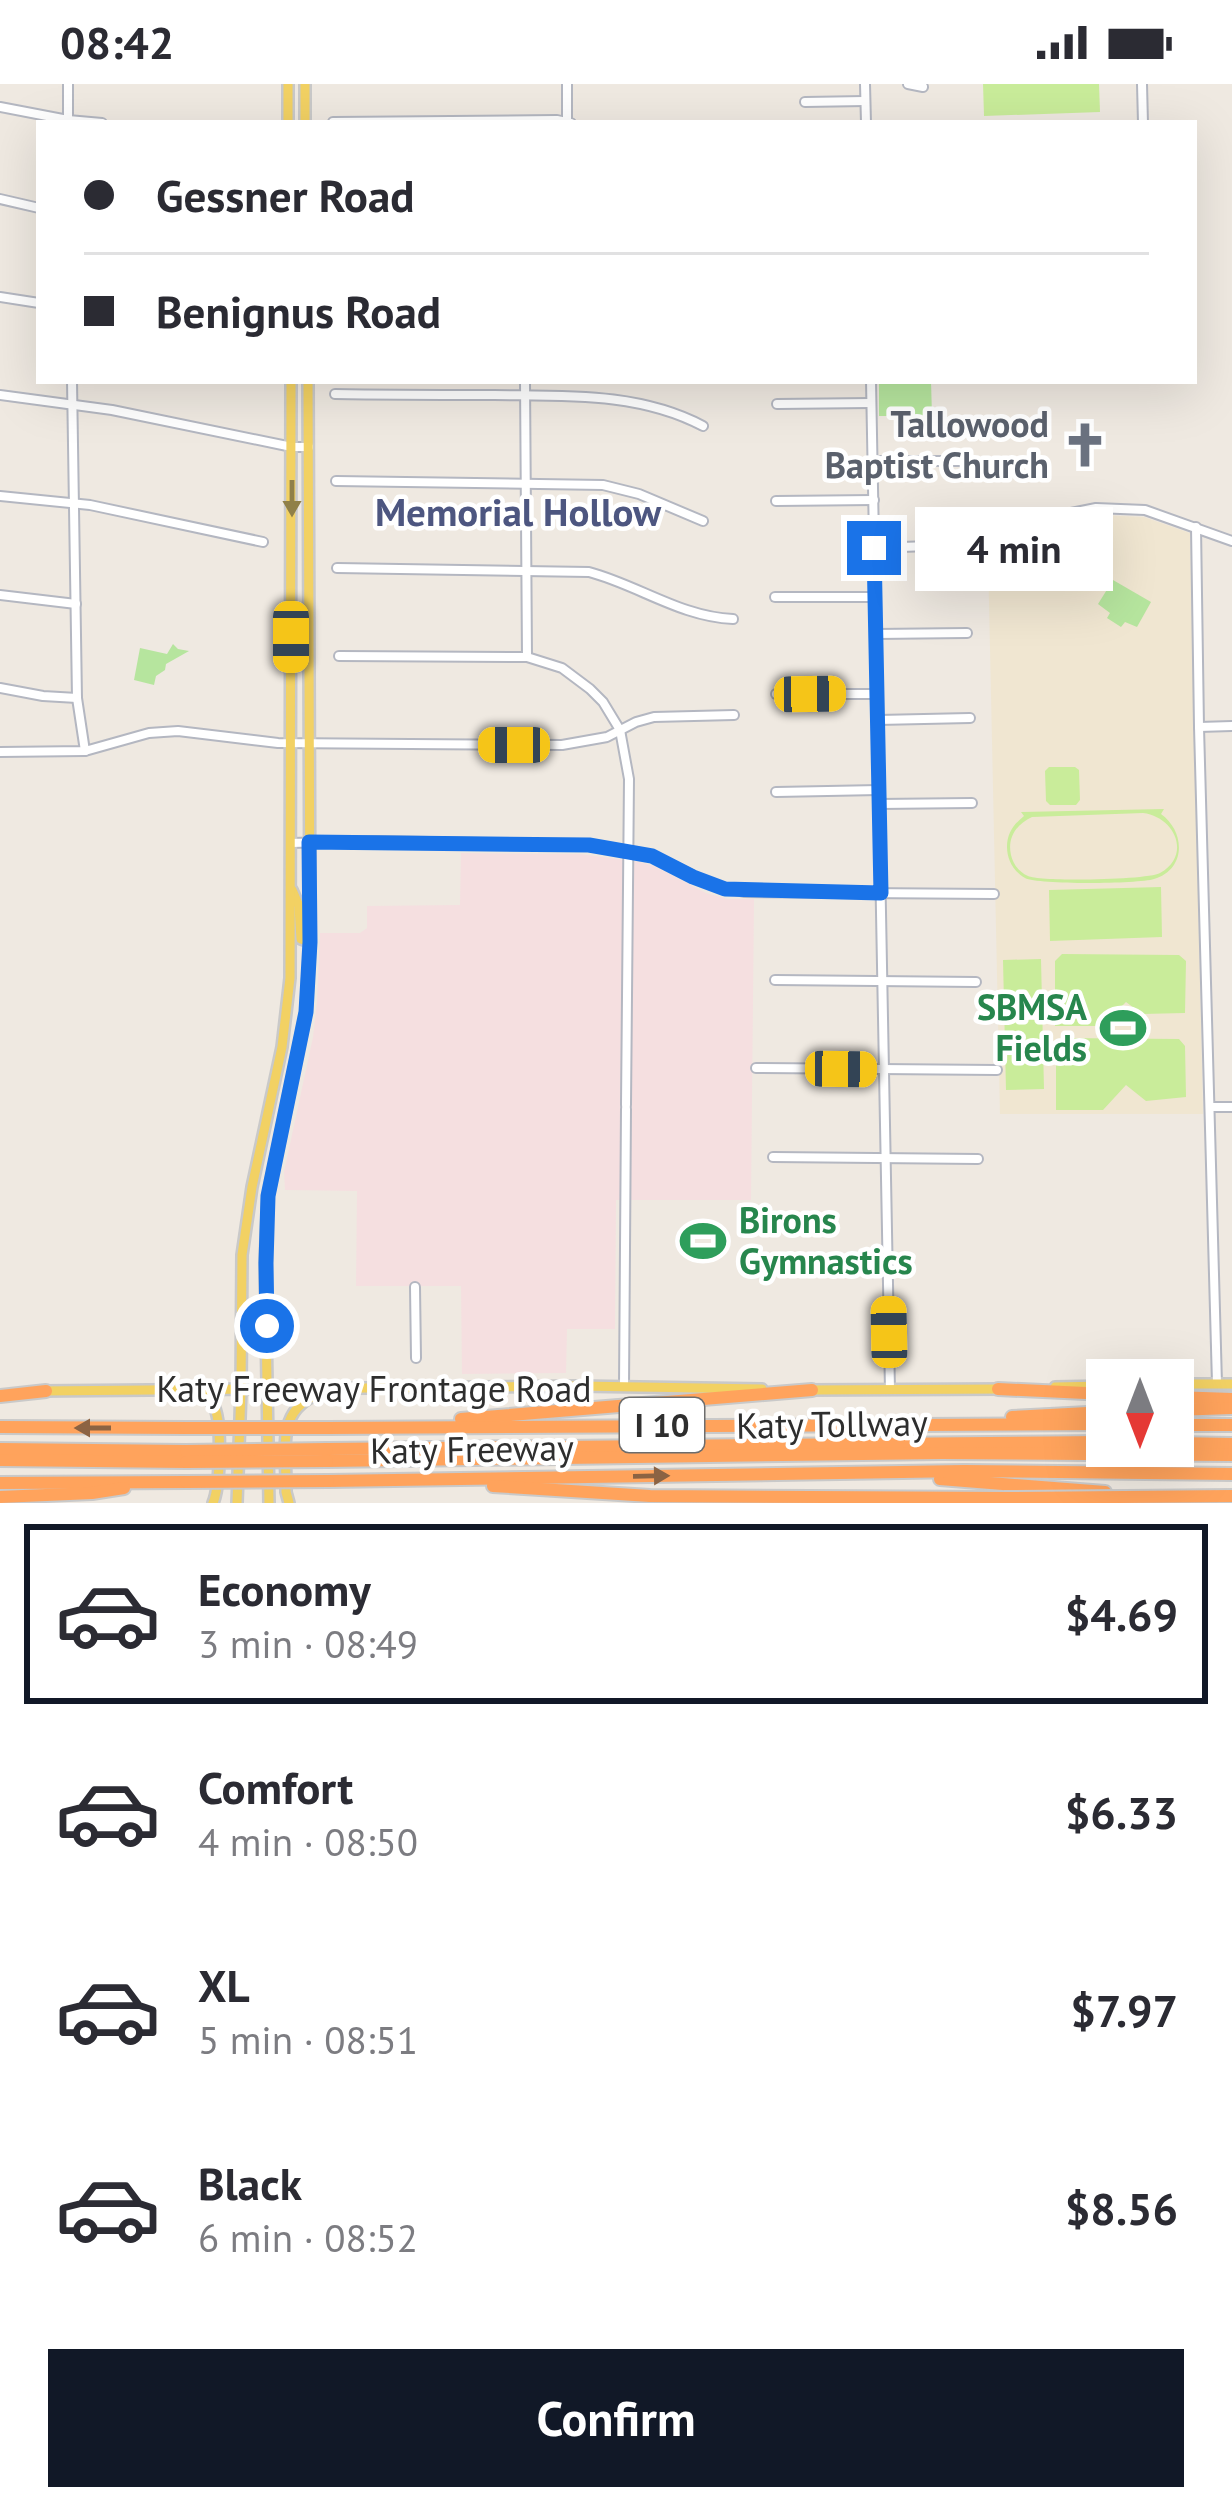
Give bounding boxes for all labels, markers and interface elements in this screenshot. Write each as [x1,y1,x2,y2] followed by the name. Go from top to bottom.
[60,13,174,71] text: 08:42
[156,166,414,224] text: Gessner Road
[156,282,441,340] text: Benignus Road
[825,400,1049,488] place label: Tallowood Baptist Church
[1060,420,1110,470] church icon: Tallowood Baptist Church
[282,480,302,518] one-way arrow
[375,486,662,537] district label: Memorial Hollow
[916,506,1114,590] callout: 4 min
[847,521,901,575] route end
[966,523,1062,574] text: 4 min
[273,601,309,673] car
[774,675,846,713] car
[478,727,550,763] car
[977,983,1087,1071] place label: SBMSA Fields
[1098,1003,1148,1053] sports icon: SBMSA Fields
[805,1050,877,1088] car
[739,1196,913,1284] place label: Birons Gymnastics
[678,1216,728,1266] sports icon: Birons Gymnastics
[870,1296,908,1368] car
[240,1299,294,1353] route start
[1086,1359,1194,1467] north arrow
[1086,1359,1194,1467] map controls
[156,1365,592,1412] street label: Katy Freeway Frontage Road
[620,1398,704,1452] road number: I 10
[736,1398,928,1449] street label: Katy Tollway
[73,1418,111,1438] one-way arrow
[370,1423,575,1474] street label: Katy Freeway
[633,1466,671,1486] one-way arrow
[54,1560,162,1668] icon: car
[198,1560,371,1618] text: Economy
[1065,1585,1178,1643] text: $4.69
[198,1618,418,1669] text: 3 min · 08:49
[54,1758,162,1866] icon: car
[198,1758,353,1816] text: Comfort
[1065,1783,1178,1841] text: $6.33
[198,1816,418,1867] text: 4 min · 08:50
[54,1956,162,2064] icon: car
[198,1956,250,2014] text: XL
[1070,1981,1178,2039] text: $7.97
[198,2014,418,2065] text: 5 min · 08:51
[54,2154,162,2262] icon: car
[198,2154,302,2212] text: Black
[1065,2179,1178,2237] text: $8.56
[198,2212,418,2263] text: 6 min · 08:52
[48,2349,1184,2487] button: Confirm

